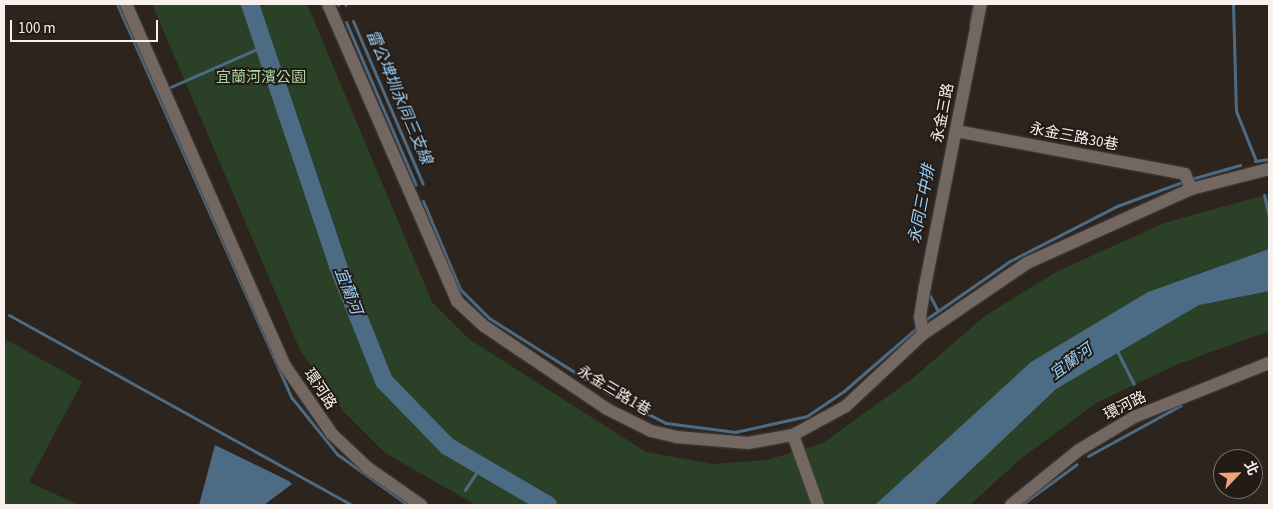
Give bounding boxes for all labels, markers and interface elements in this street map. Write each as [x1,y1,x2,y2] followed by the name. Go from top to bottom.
[12,10,160,42] scale bar
[18,18,56,39] text: 100 m
[362,27,436,167] water label: 雷公埤圳永同三支線
[216,69,306,87] park label: 宜蘭河濱公園
[928,82,958,144] street label: 永金三路
[1028,120,1120,154] street label: 永金三路30巷
[905,163,939,245] water label: 永同三中排
[330,265,366,317] water label: 宜蘭河
[1046,340,1096,384] water label: 宜蘭河
[574,362,654,420] street label: 永金三路1巷
[300,365,340,413] street label: 環河路
[1101,388,1149,424] street label: 環河路
[1213,449,1263,499] north arrow
[1239,458,1263,479] text: 北

